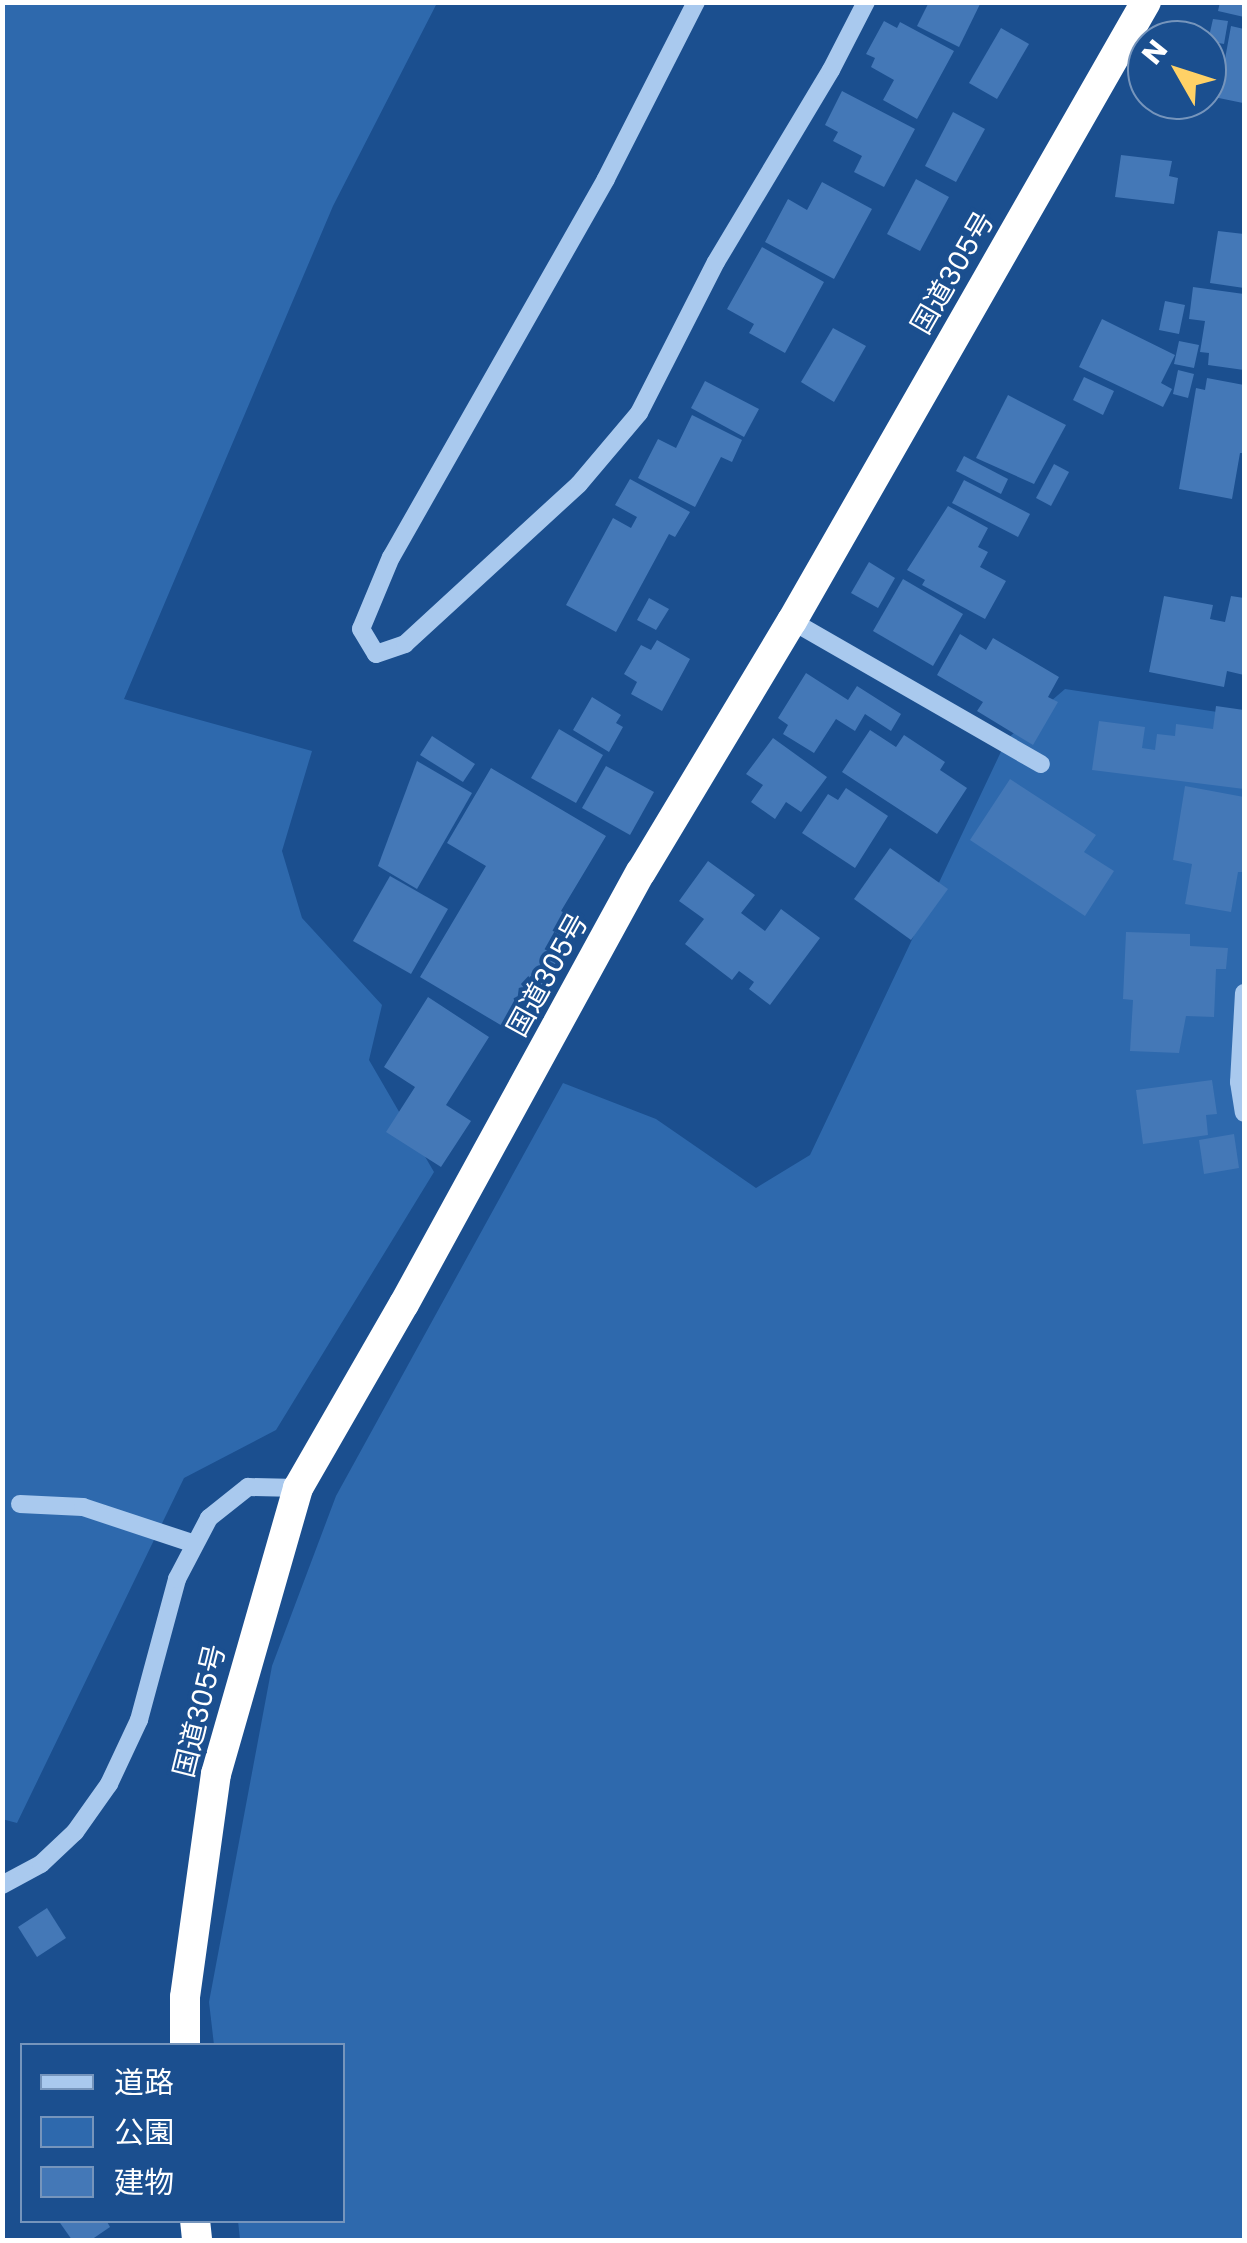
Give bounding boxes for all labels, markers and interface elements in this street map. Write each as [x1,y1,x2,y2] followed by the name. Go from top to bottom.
[1127,20,1227,120] north arrow
[1133,32,1177,73] text: N
[905,206,1001,340] street label: 国道305号
[500,908,596,1042] street label: 国道305号
[167,1641,233,1781] street label: 国道305号
[20,2043,345,2223] legend
[114,2061,174,2104] text: 道路
[114,2111,174,2154] text: 公園
[114,2161,174,2204] text: 建物

